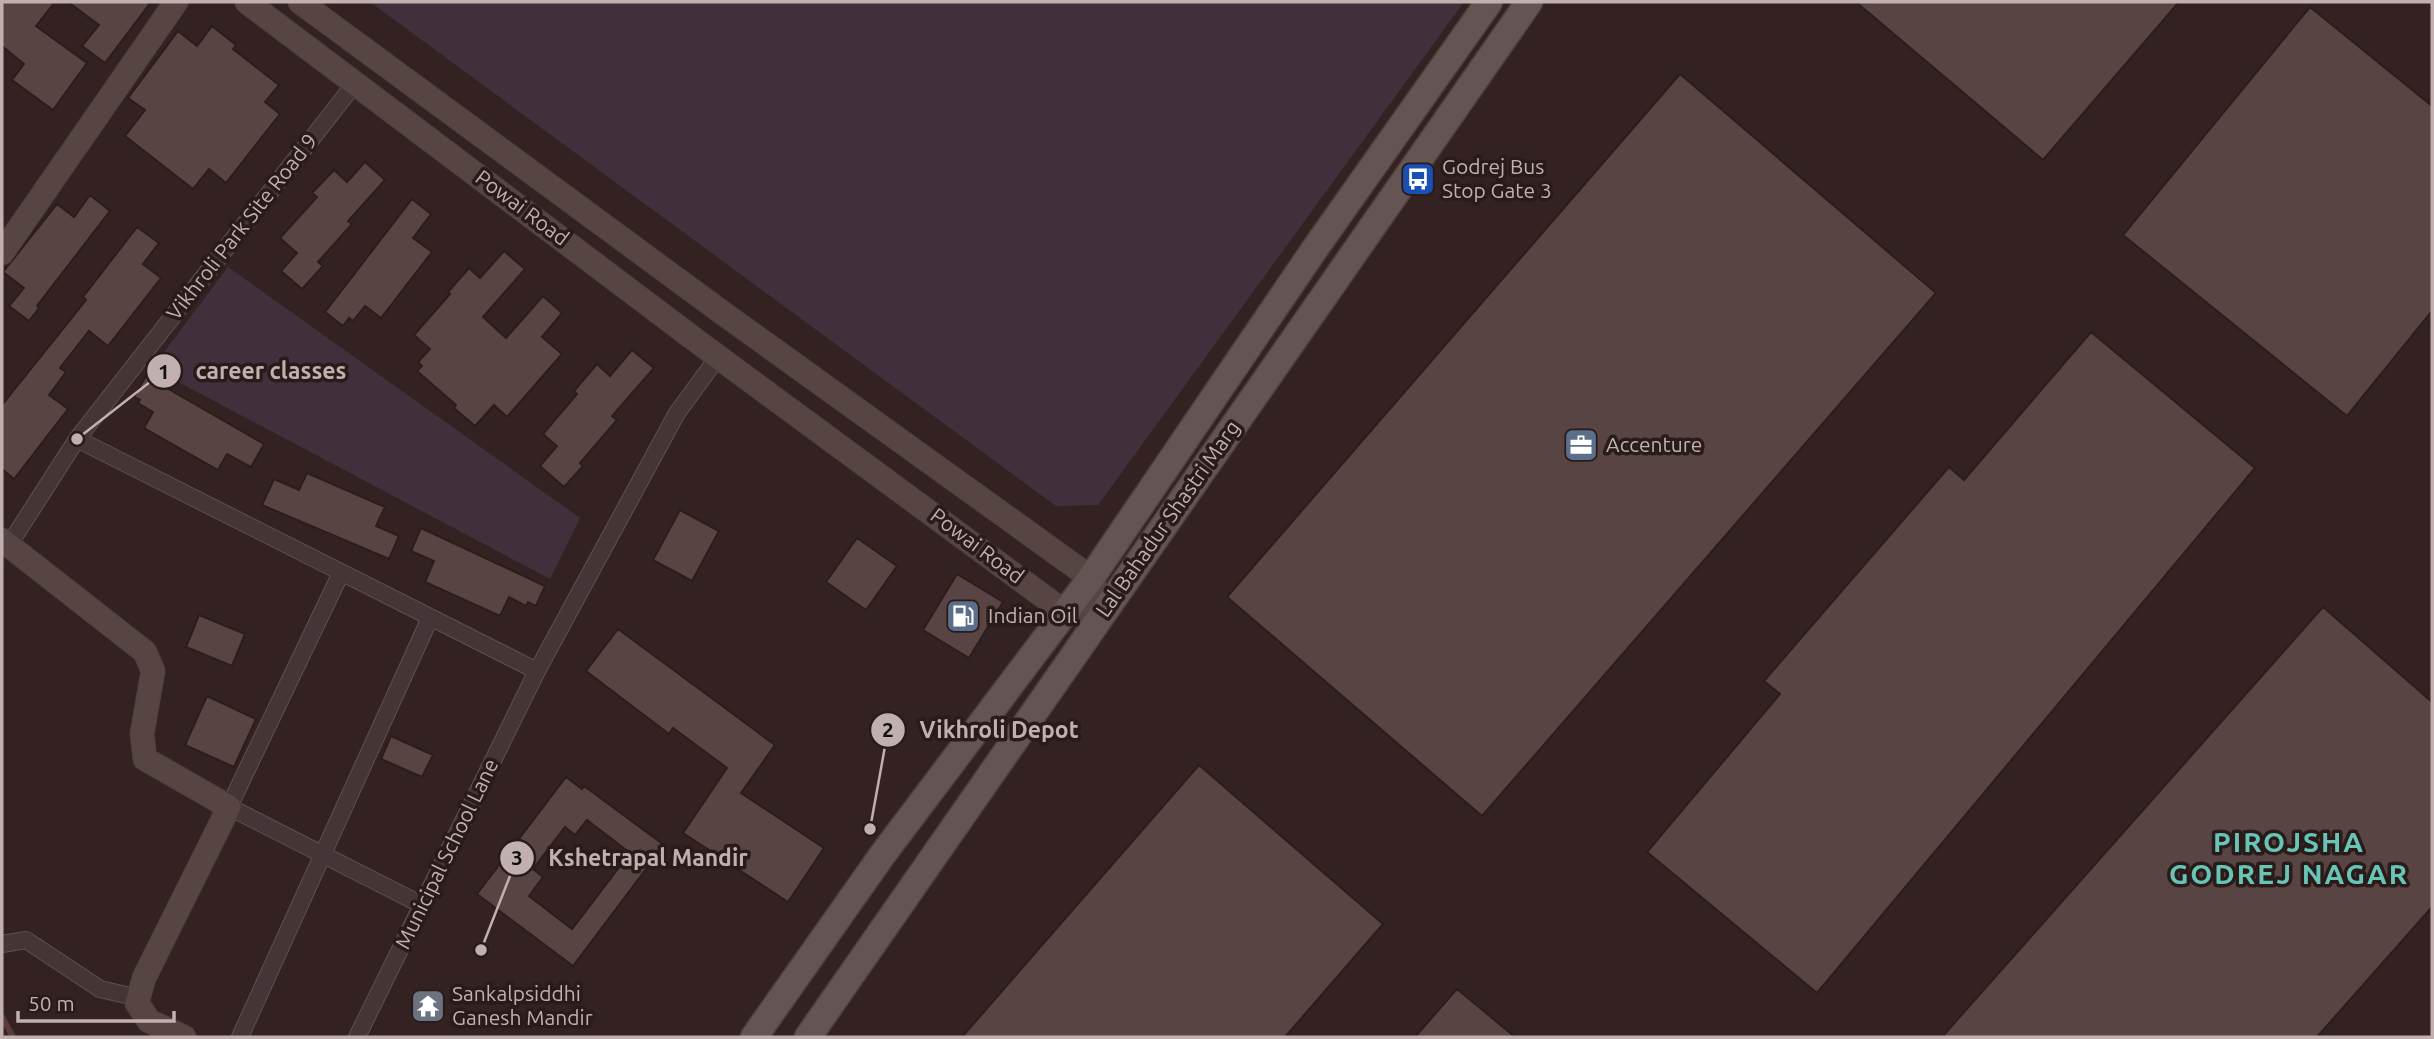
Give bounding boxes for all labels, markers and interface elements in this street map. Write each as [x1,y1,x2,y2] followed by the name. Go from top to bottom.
[161,129,321,324] street label: Vikhroli Park Site Road 9
[1442,154,1552,202] place label: Godrej Bus Stop Gate 3
[1399,160,1437,198] bus stop icon: Godrej Bus Stop Gate 3
[471,165,574,250] street label: Powai Road
[147,349,361,393] callout: career classes
[196,358,346,383] text: career classes
[158,359,170,383] text: 1
[1090,416,1244,621] street label: Lal Bahadur Shastri Marg
[1562,426,1600,464] office icon: Accenture
[1606,432,1702,456] place label: Accenture
[926,503,1029,588] street label: Powai Road
[944,597,982,635] fuel station icon: Indian Oil
[988,603,1077,627] place label: Indian Oil
[870,708,1092,752] callout: Vikhroli Depot
[882,717,894,741] text: 2
[919,717,1079,742] text: Vikhroli Depot
[390,755,503,952] street label: Municipal School Lane
[2169,826,2409,889] district label: PIROJSHA GODREJ NAGAR
[500,836,762,880] callout: Kshetrapal Mandir
[511,845,523,869] text: 3
[548,845,748,870] text: Kshetrapal Mandir
[18,979,173,1023] scale bar
[452,981,593,1029] place label: Sankalpsiddhi Ganesh Mandir
[409,987,447,1025] temple icon: Sankalpsiddhi Ganesh Mandir
[28,991,75,1015] text: 50 m

